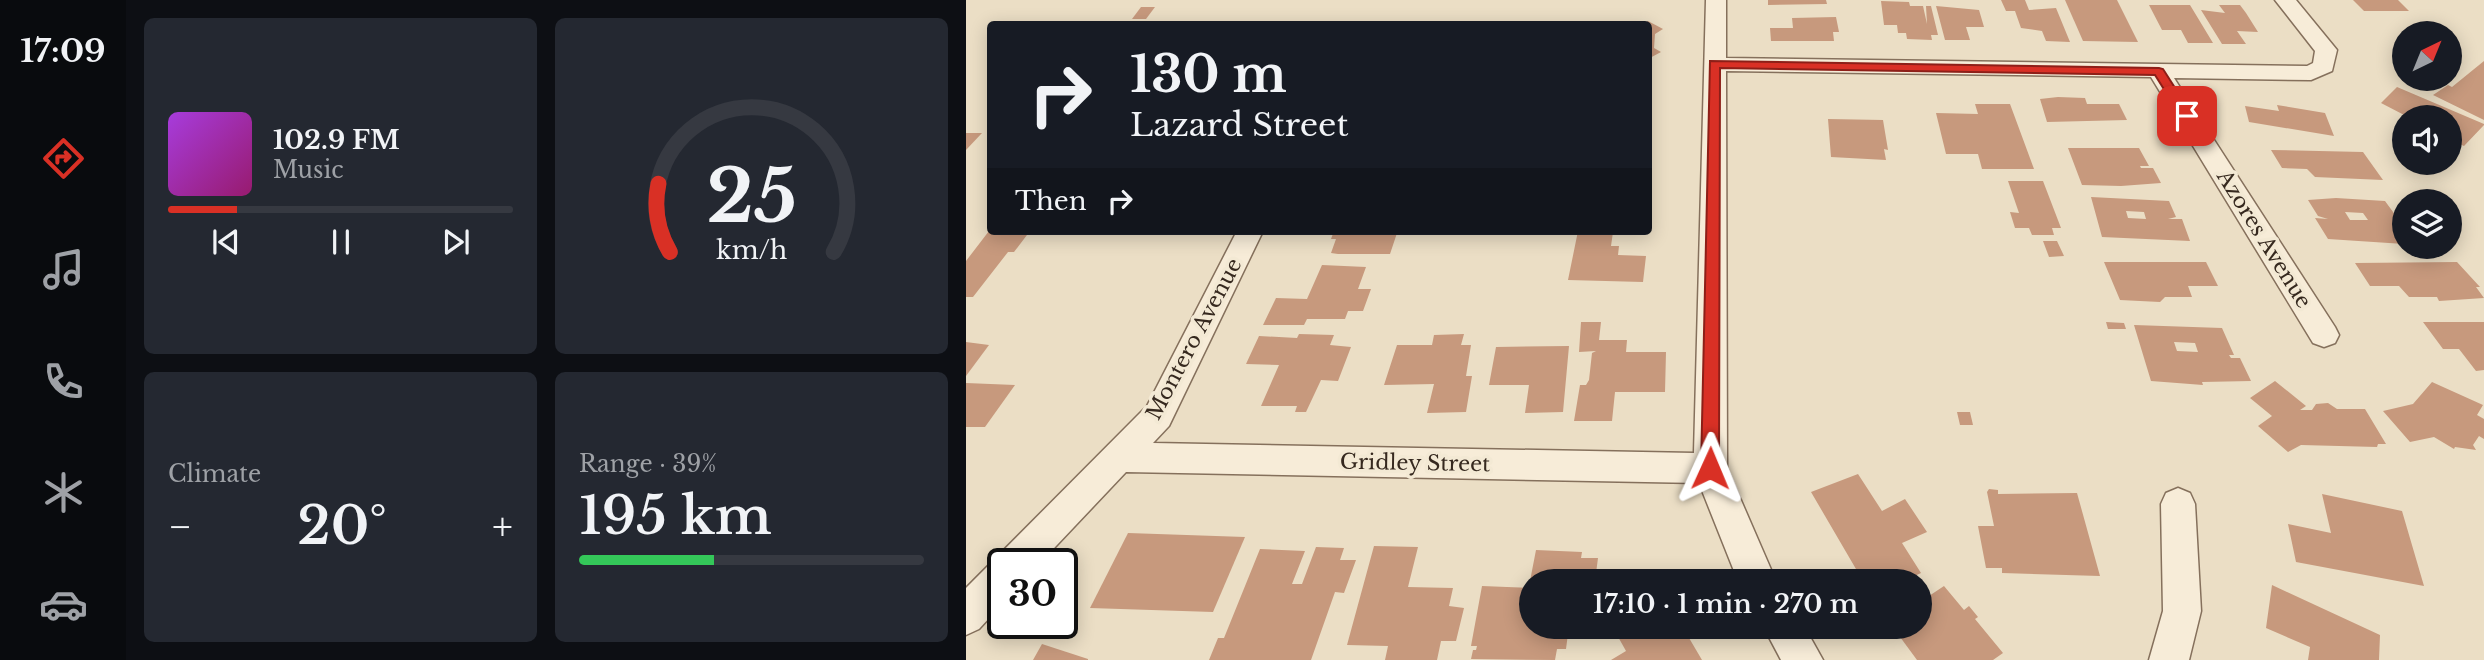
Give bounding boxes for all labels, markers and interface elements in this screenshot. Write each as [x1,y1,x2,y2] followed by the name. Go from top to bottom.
[2392,21,2462,91] north arrow
[2392,21,2462,259] map controls
[20,31,106,71] text: 17:09
[1130,44,1287,105] text: 130 m
[1015,49,1106,140] icon: right
[2157,86,2217,146] pin
[2168,97,2206,135] icon: arrive
[1130,105,1349,145] text: Lazard Street
[2392,105,2462,175] button: sound
[273,124,400,156] text: 102.9 FM
[39,134,88,183] icon: directions
[706,152,797,243] text: 25
[273,156,344,184] text: Music
[2211,164,2317,313] street label: Azores Avenue
[1101,182,1139,220] icon: right
[1015,185,1087,217] text: Then
[2392,189,2462,259] button: layers
[207,223,245,261] icon: previous
[322,223,360,261] icon: pause
[437,223,475,261] icon: next
[716,235,787,266] text: km/h
[39,245,88,294] icon: music
[1140,254,1248,424] street label: Montero Avenue
[39,357,88,406] icon: phone
[1673,431,1747,505] position arrow
[1340,449,1490,477] street label: Gridley Street
[579,450,717,478] text: Range · 39%
[168,460,261,488] text: Climate
[39,468,88,517] icon: climate
[579,484,772,548] text: 195 km
[297,494,387,558] text: 20°
[168,503,192,550] text: −
[492,503,513,550] text: +
[987,548,1078,639] speed limit sign: 30
[39,580,88,629] icon: car
[1593,588,1858,620] text: 17:10 · 1 min · 270 m

